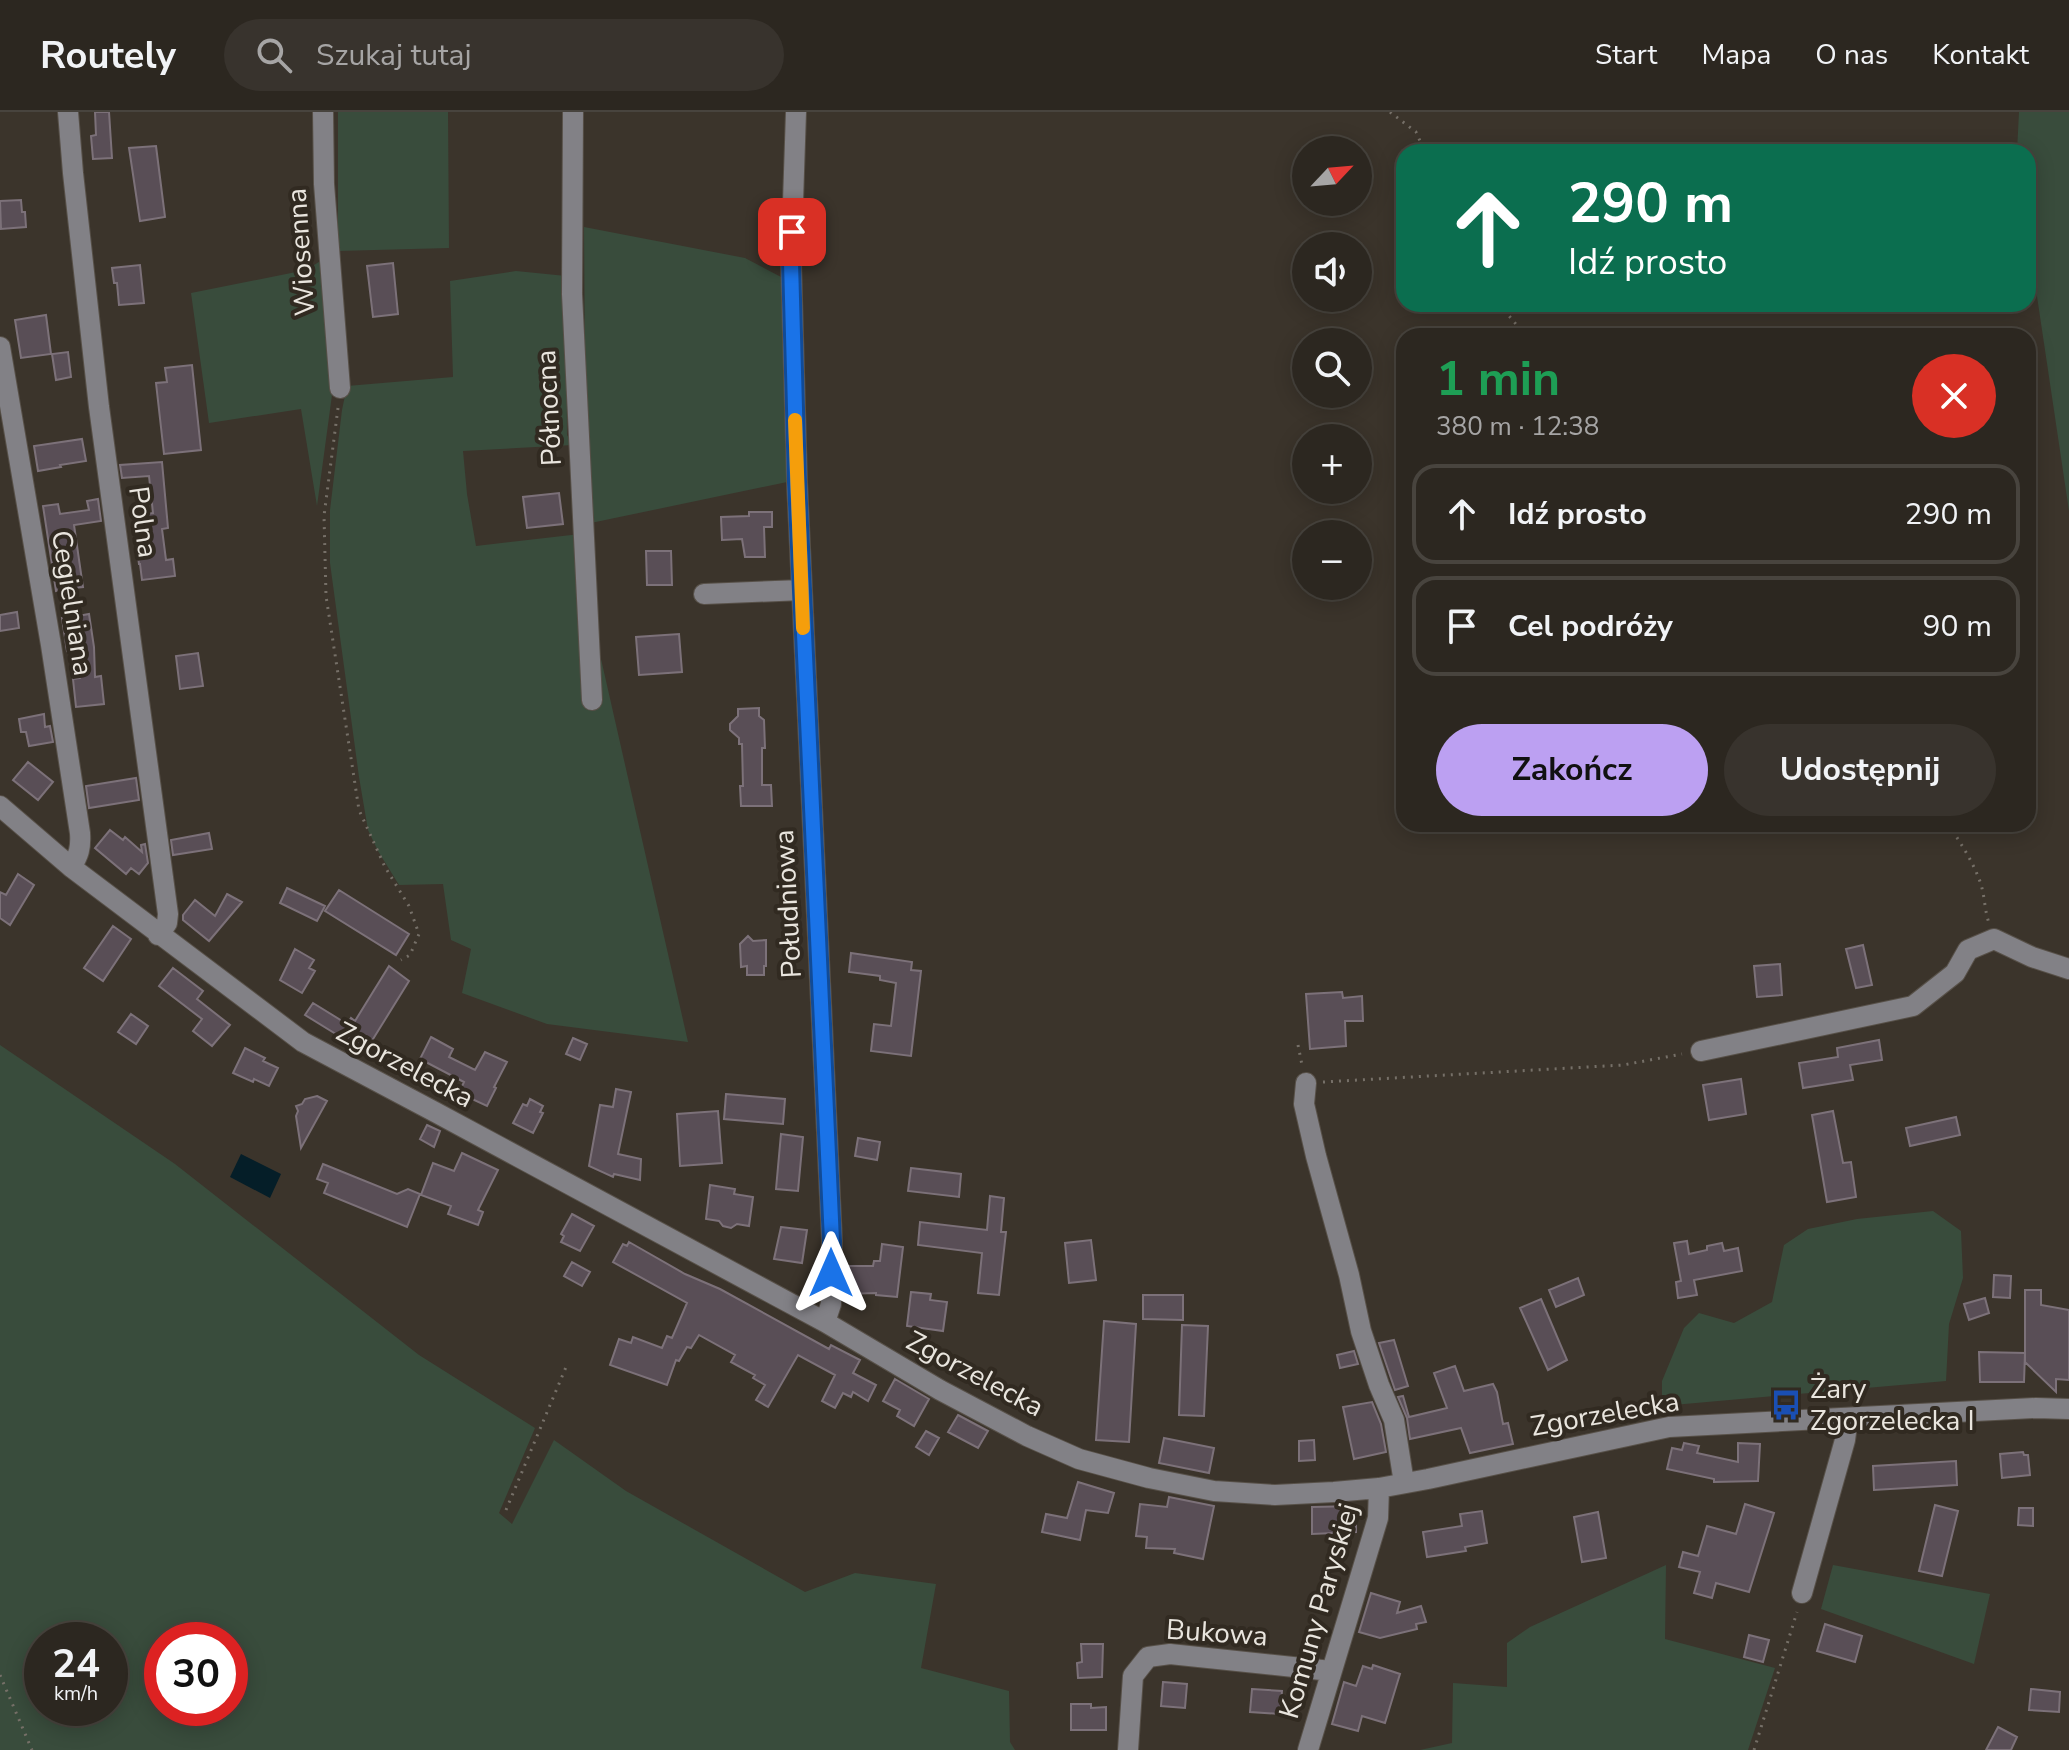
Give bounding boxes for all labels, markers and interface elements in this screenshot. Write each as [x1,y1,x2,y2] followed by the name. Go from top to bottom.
[224,19,784,91] search box
[40,30,176,81] text: Routely
[252,33,296,77] icon: search
[316,35,472,76] text: Szukaj tutaj
[1595,36,1657,74] text: Start
[1701,36,1771,74] text: Mapa
[1815,36,1888,74] text: O nas
[1932,36,2029,74] text: Kontakt
[1292,136,1372,216] north arrow
[1292,136,1372,600] map controls
[1568,165,1733,242] text: 290 m
[1436,176,1540,280] icon: ahead
[278,187,324,317] street label: Wiosenna
[758,198,826,266] pin
[770,210,814,254] icon: arrive
[1292,232,1372,312] button: sound
[1568,238,1727,287] text: Idź prosto
[1292,328,1372,408] button: search
[1436,346,1560,412] text: 1 min
[527,349,571,467] street label: Północna
[1912,354,1996,438] button: close
[1436,409,1599,444] text: 380 m · 12:38
[1292,424,1372,504] button: +
[119,484,167,560] street label: Polna
[1440,492,1484,536] icon: ahead
[1508,494,1647,535] text: Idź prosto
[1905,494,1992,535] text: 290 m
[1292,520,1372,600] button: −
[42,528,102,678] street label: Cegielniana
[1440,604,1484,648] icon: arrive
[1508,606,1673,647] text: Cel podróży
[1923,606,1992,647] text: 90 m
[1436,724,1708,816] button: Zakończ
[1724,724,1996,816] button: Udostępnij
[765,829,811,979] street label: Południowa
[330,1013,480,1117] street label: Zgorzelecka
[789,1231,873,1315] position arrow
[900,1322,1050,1426] street label: Zgorzelecka
[1810,1370,1975,1440] place label: Żary Zgorzelecka I
[1528,1382,1682,1446] street label: Zgorzelecka
[1769,1388,1803,1422] bus stop icon: Żary Zgorzelecka I
[1270,1499,1368,1723] street label: Komuny Paryskiej
[1165,1610,1269,1656] street label: Bukowa
[144,1622,248,1726] speed limit sign: 30
[52,1637,100,1691] text: 24
[54,1680,98,1707] text: km/h

